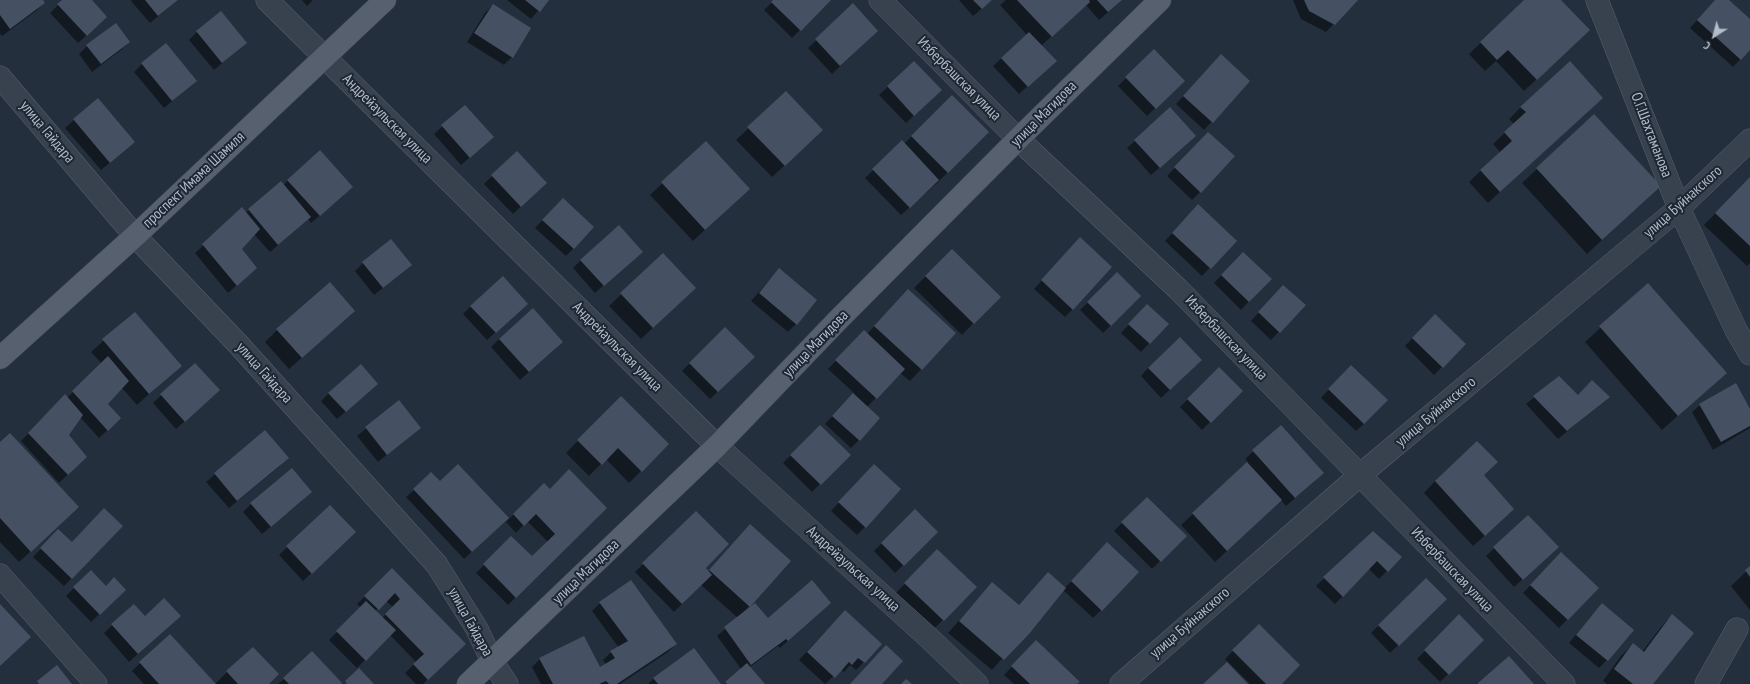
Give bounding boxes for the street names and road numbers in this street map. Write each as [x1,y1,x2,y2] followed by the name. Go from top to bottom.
[913,33,1005,125] street label: Избербашская улица
[338,70,436,168] street label: Андрейаульская улица
[1007,77,1081,151] street label: улица Магидова
[1627,90,1675,180] street label: О.Г.Шахтаманова
[16,97,78,167] street label: улица Гайдара
[139,128,249,232] street label: проспект Имама Шамиля
[1640,162,1726,242] street label: улица Буйнакского
[1181,292,1271,384] street label: Избербашская улица
[568,298,666,396] street label: Андрейаульская улица
[780,307,852,381] street label: улица Магидова
[232,339,296,407] street label: улица Гайдара
[1392,373,1480,451] street label: улица Буйнакского
[803,522,903,616] street label: Андрейаульская улица
[1407,524,1497,616] street label: Избербашская улица
[549,536,623,608] street label: улица Магидова
[1147,584,1233,662] street label: улица Буйнакского
[444,585,496,659] street label: улица Гайдара

